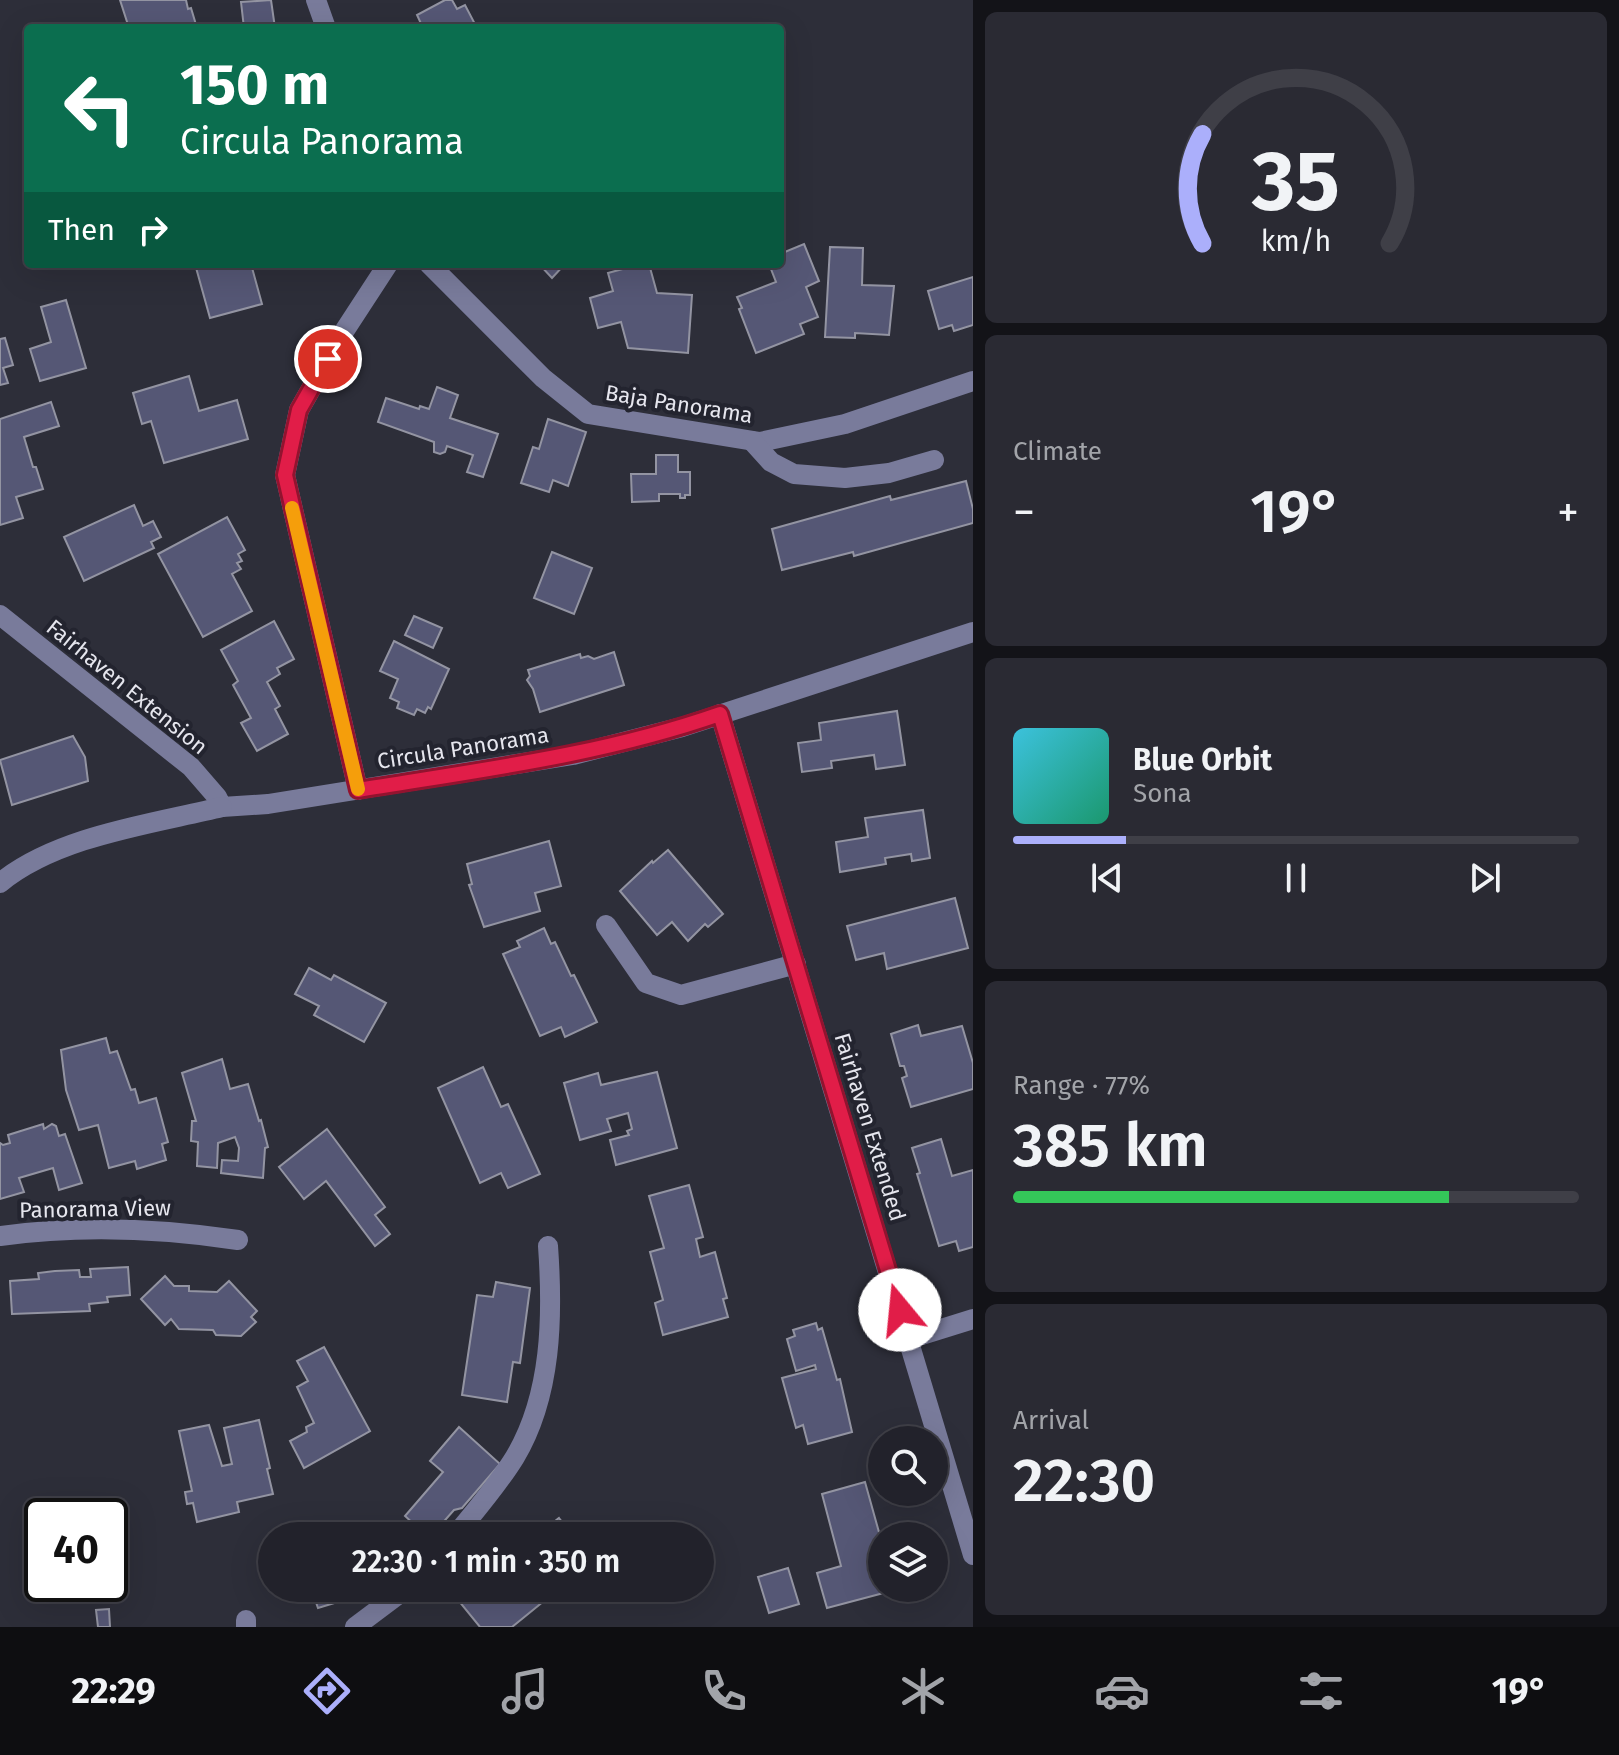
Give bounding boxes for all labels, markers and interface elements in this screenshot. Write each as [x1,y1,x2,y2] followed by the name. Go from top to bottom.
[180,52,329,119] text: 150 m
[48,56,152,160] icon: left
[180,120,464,164] text: Circula Panorama
[1251,131,1340,231] text: 35
[131,208,175,252] icon: right
[48,212,115,248] text: Then
[1261,224,1331,259] text: km/h
[294,325,362,393] pin
[306,337,350,381] icon: arrive
[603,379,755,429] street label: Baja Panorama
[1013,436,1102,467] text: Climate
[1250,476,1342,548] text: 19°
[1013,486,1035,539] text: −
[1557,486,1579,539] text: +
[41,614,213,760] street label: Fairhaven Extension
[375,721,551,775] street label: Circula Panorama
[1133,742,1272,778] text: Blue Orbit
[1133,778,1192,809] text: Sona
[1085,856,1129,900] icon: previous
[1274,856,1318,900] icon: pause
[1463,856,1507,900] icon: next
[829,1030,911,1224] street label: Fairhaven Extended
[1013,1070,1150,1101] text: Range · 77%
[1013,1110,1208,1182] text: 385 km
[19,1194,171,1224] street label: Panorama View
[858,1268,942,1352] position arrow
[1013,1405,1089,1436] text: Arrival
[868,1426,948,1602] map controls
[868,1426,948,1506] button: search
[1013,1445,1155,1517] text: 22:30
[24,1498,128,1602] speed limit sign: 40
[868,1522,948,1602] button: layers
[352,1544,620,1580] text: 22:30 · 1 min · 350 m
[299,1663,355,1719] icon: directions
[497,1663,553,1719] icon: music
[696,1663,752,1719] icon: phone
[895,1663,951,1719] icon: climate
[1094,1663,1150,1719] icon: car
[1293,1663,1349,1719] icon: filters
[71,1669,156,1713] text: 22:29
[1492,1669,1547,1713] text: 19°

